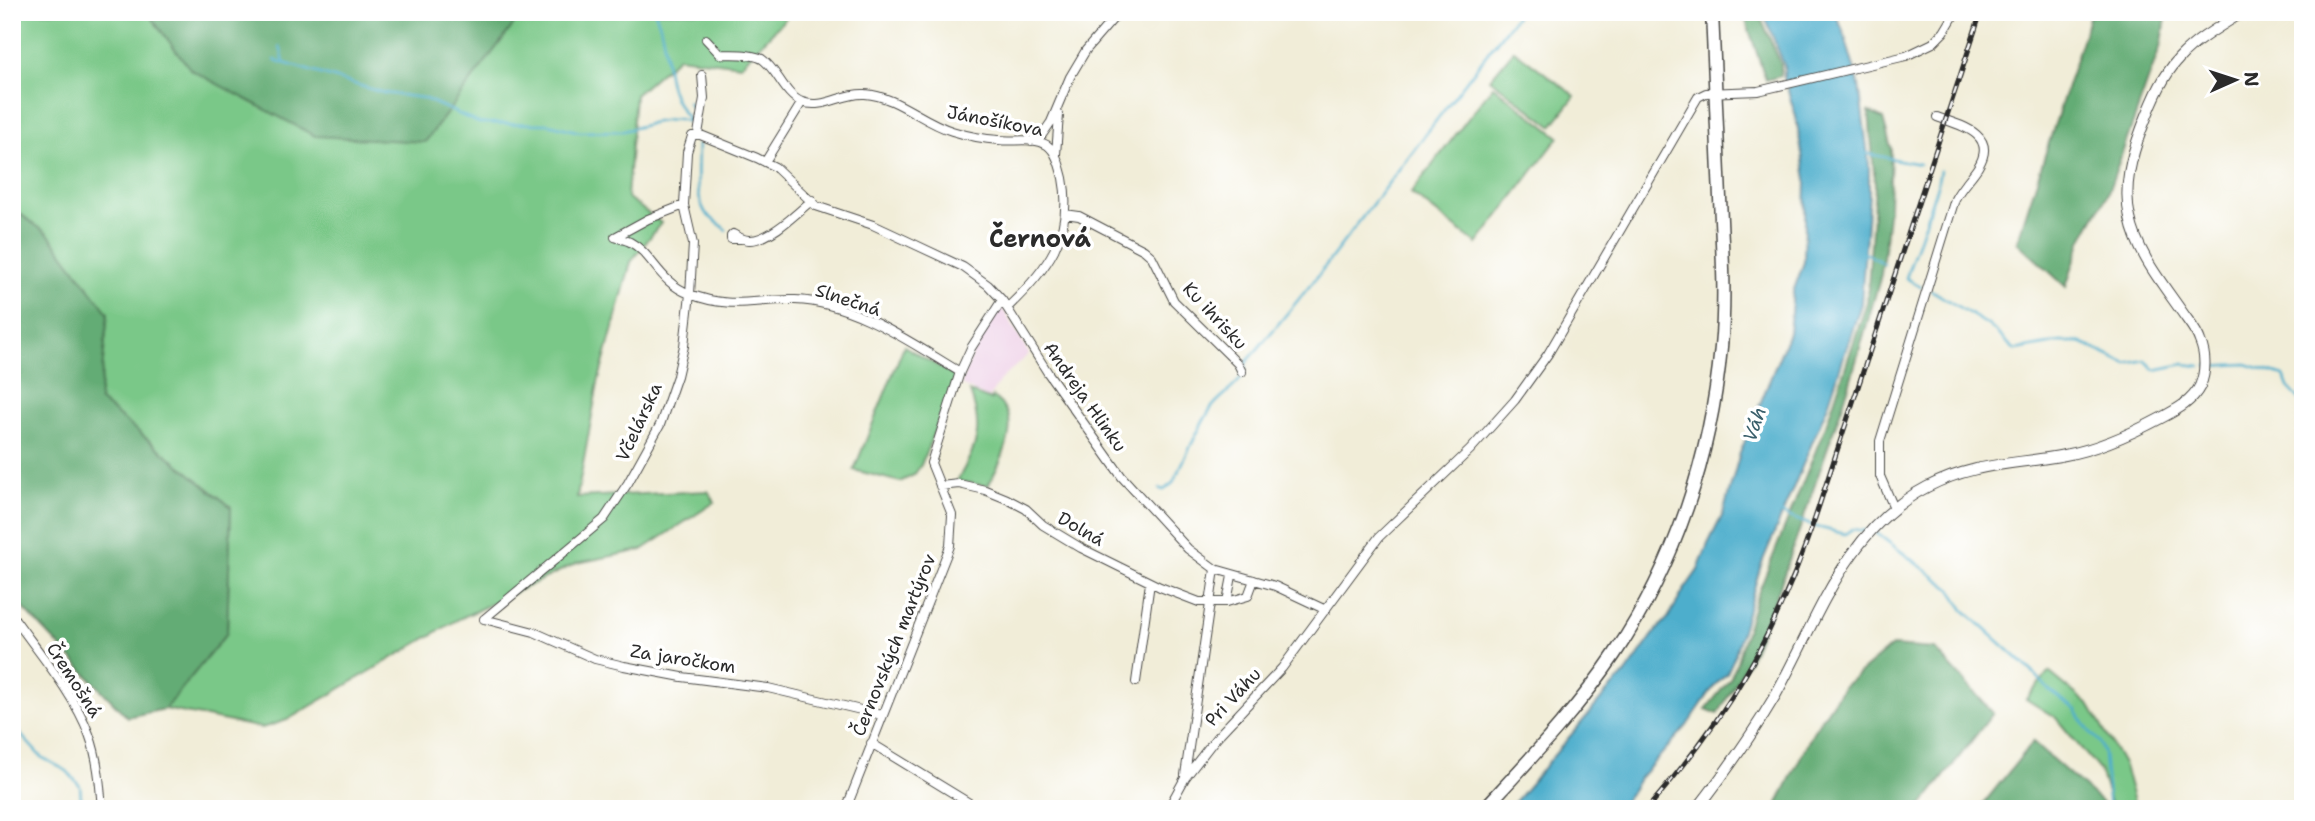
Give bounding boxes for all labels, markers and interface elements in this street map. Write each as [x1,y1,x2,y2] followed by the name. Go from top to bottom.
[2200,46,2270,116] north arrow
[2239,71,2264,87] text: N
[945,100,1045,142] street label: Jánošíkova
[989,221,1092,255] district label: Černová
[1177,277,1253,355] street label: Ku ihrisku
[812,278,884,322] street label: Slnečná
[1038,337,1132,457] street label: Andreja Hlinku
[610,379,668,465] street label: Včelárska
[1737,403,1772,445] water label: Váh
[1053,506,1109,552] street label: Dolná
[846,550,942,740] street label: Černovských martýrov
[41,638,107,722] street label: Čremošná
[628,639,738,679] street label: Za jaročkom
[1200,662,1266,732] street label: Pri Váhu

